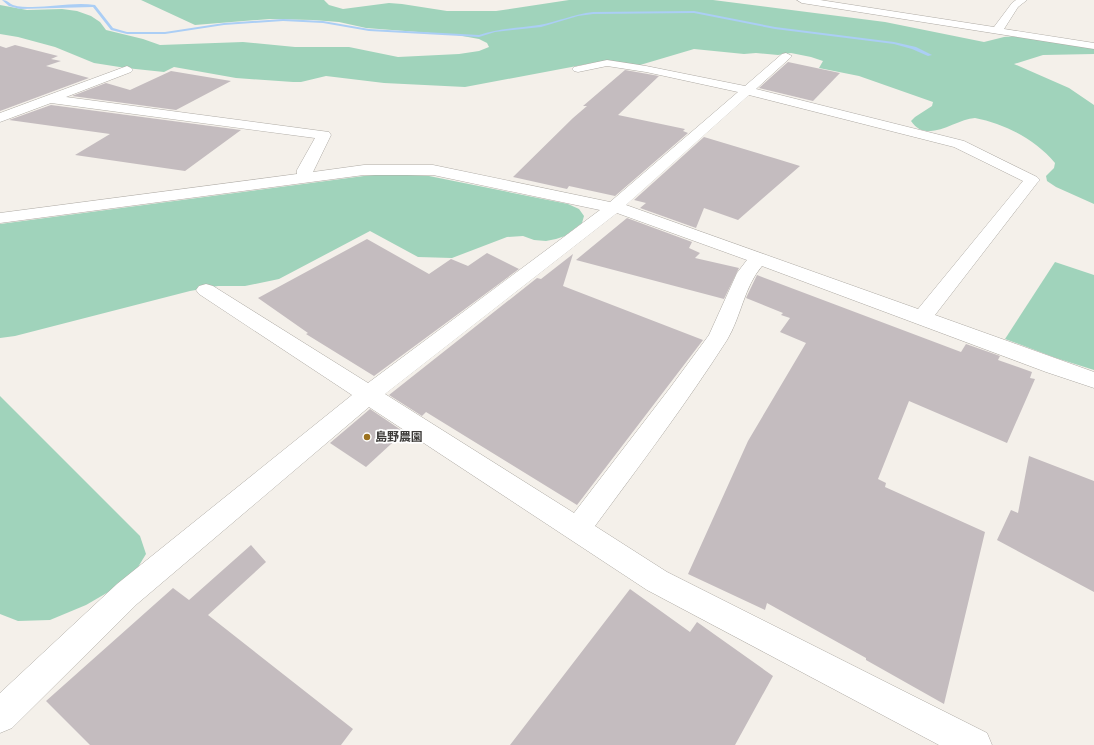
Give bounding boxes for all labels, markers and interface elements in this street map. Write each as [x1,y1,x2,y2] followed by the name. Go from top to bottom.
[375,429,423,444] place label: 島野農園
[362,432,372,442] marker: 島野農園

